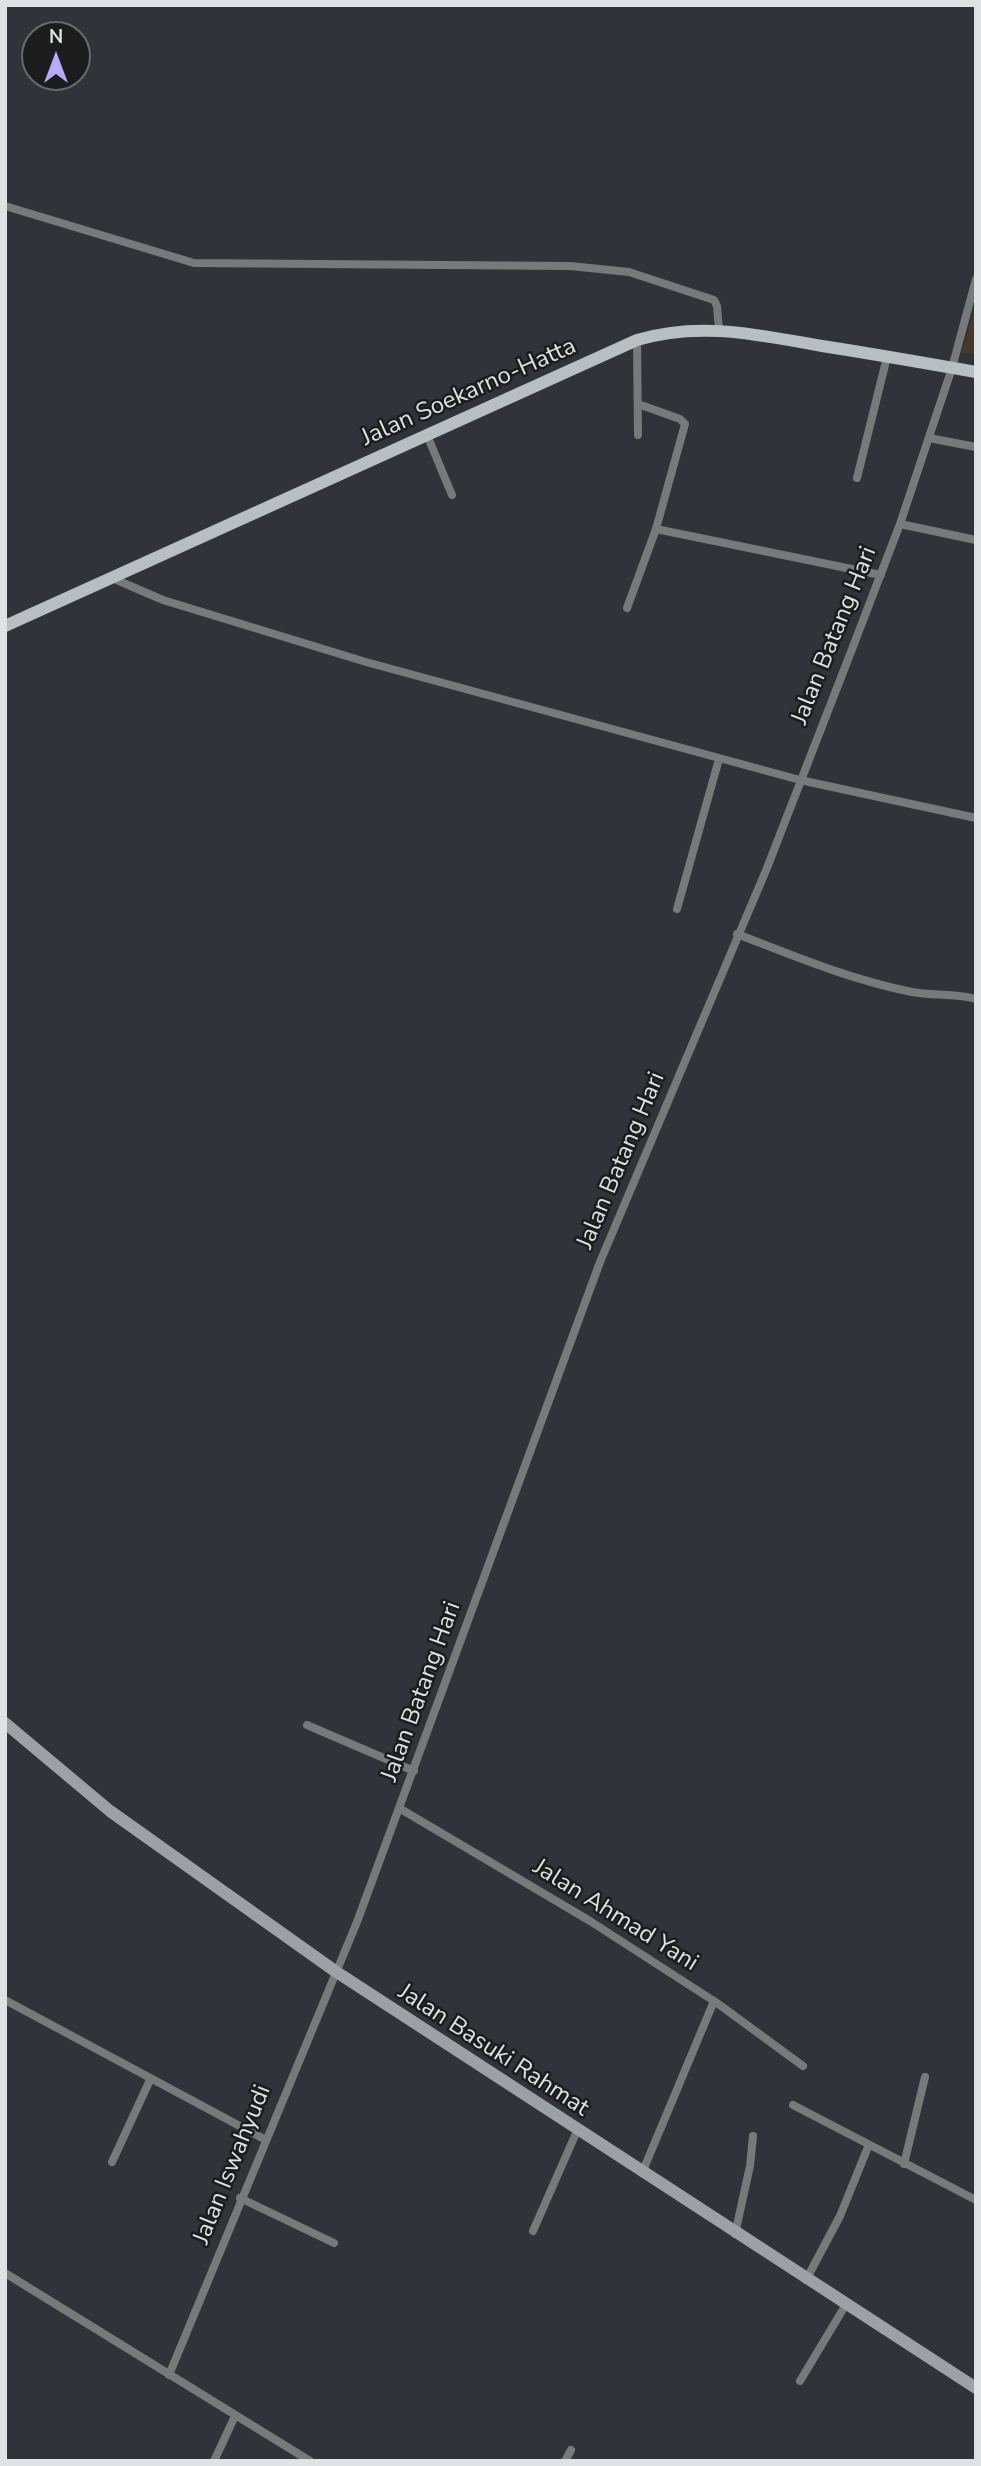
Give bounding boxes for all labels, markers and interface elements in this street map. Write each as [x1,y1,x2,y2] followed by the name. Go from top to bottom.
[21,21,91,91] north arrow
[49,24,63,50] text: N
[357,333,581,453] street label: Jalan Soekarno-Hatta
[786,543,884,729] street label: Jalan Batang Hari
[572,1068,672,1254] street label: Jalan Batang Hari
[376,1598,468,1786] street label: Jalan Batang Hari
[527,1854,703,1978] street label: Jalan Ahmad Yani
[392,1979,594,2123] street label: Jalan Basuki Rahmat
[188,2081,278,2249] street label: Jalan Iswahyudi

